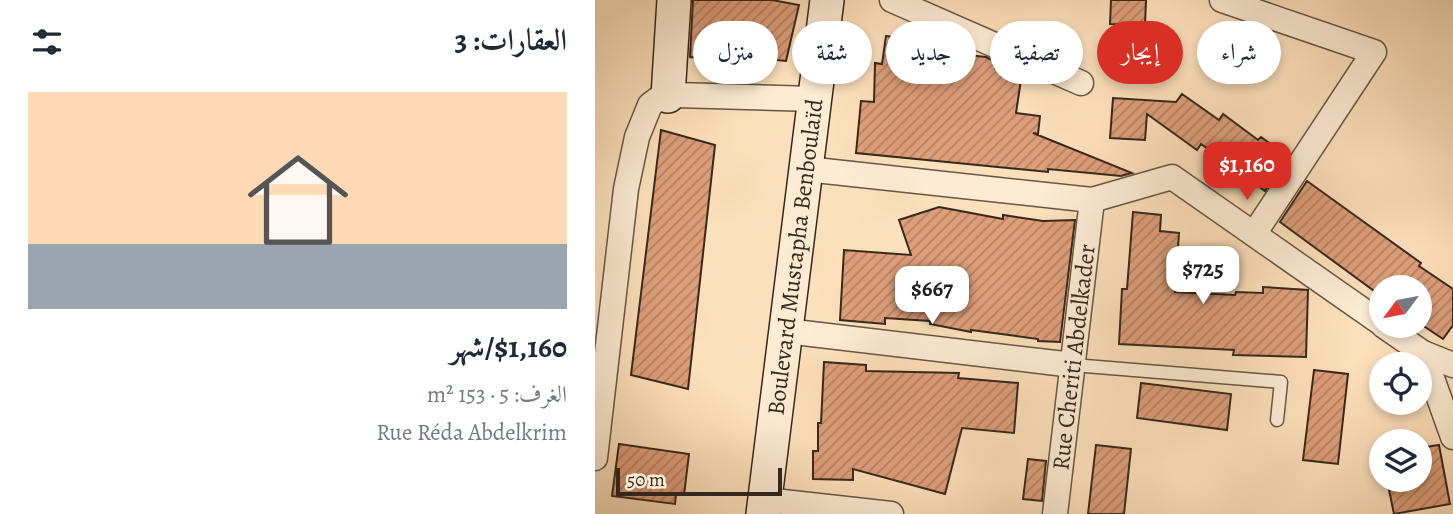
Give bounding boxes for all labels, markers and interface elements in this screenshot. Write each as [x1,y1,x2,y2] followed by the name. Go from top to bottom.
[455,20,567,60] text: العقارات: 3
[693,21,778,84] chip: منزل
[792,21,872,84] chip: شقة
[886,21,976,84] chip: جديد
[990,21,1083,84] chip: تصفية
[1097,21,1183,84] chip: إيجار
[1197,21,1281,84] chip: شراء
[28,23,66,61] icon: filters
[759,97,831,417] street label: Boulevard Mustapha Benboulaïd
[235,137,361,263] icon: home
[1190,142,1304,202] pin: $1,160
[1219,149,1275,180] text: $1,160
[1044,242,1103,472] street label: Rue Cheriti Abdelkader
[1162,246,1244,306] pin: $725
[1182,253,1224,284] text: $725
[891,266,973,326] pin: $667
[911,273,953,304] text: $667
[1369,275,1431,338] north arrow
[1369,275,1432,492] map controls
[450,327,567,367] text: $1,160/شهر
[1369,352,1432,415] button: locate
[427,379,567,410] text: الغرف: 5 · 153 m²
[376,417,567,448] text: Rue Réda Abdelkrim
[1369,429,1432,492] button: layers
[616,465,782,497] scale bar
[627,467,665,493] text: 50 m

